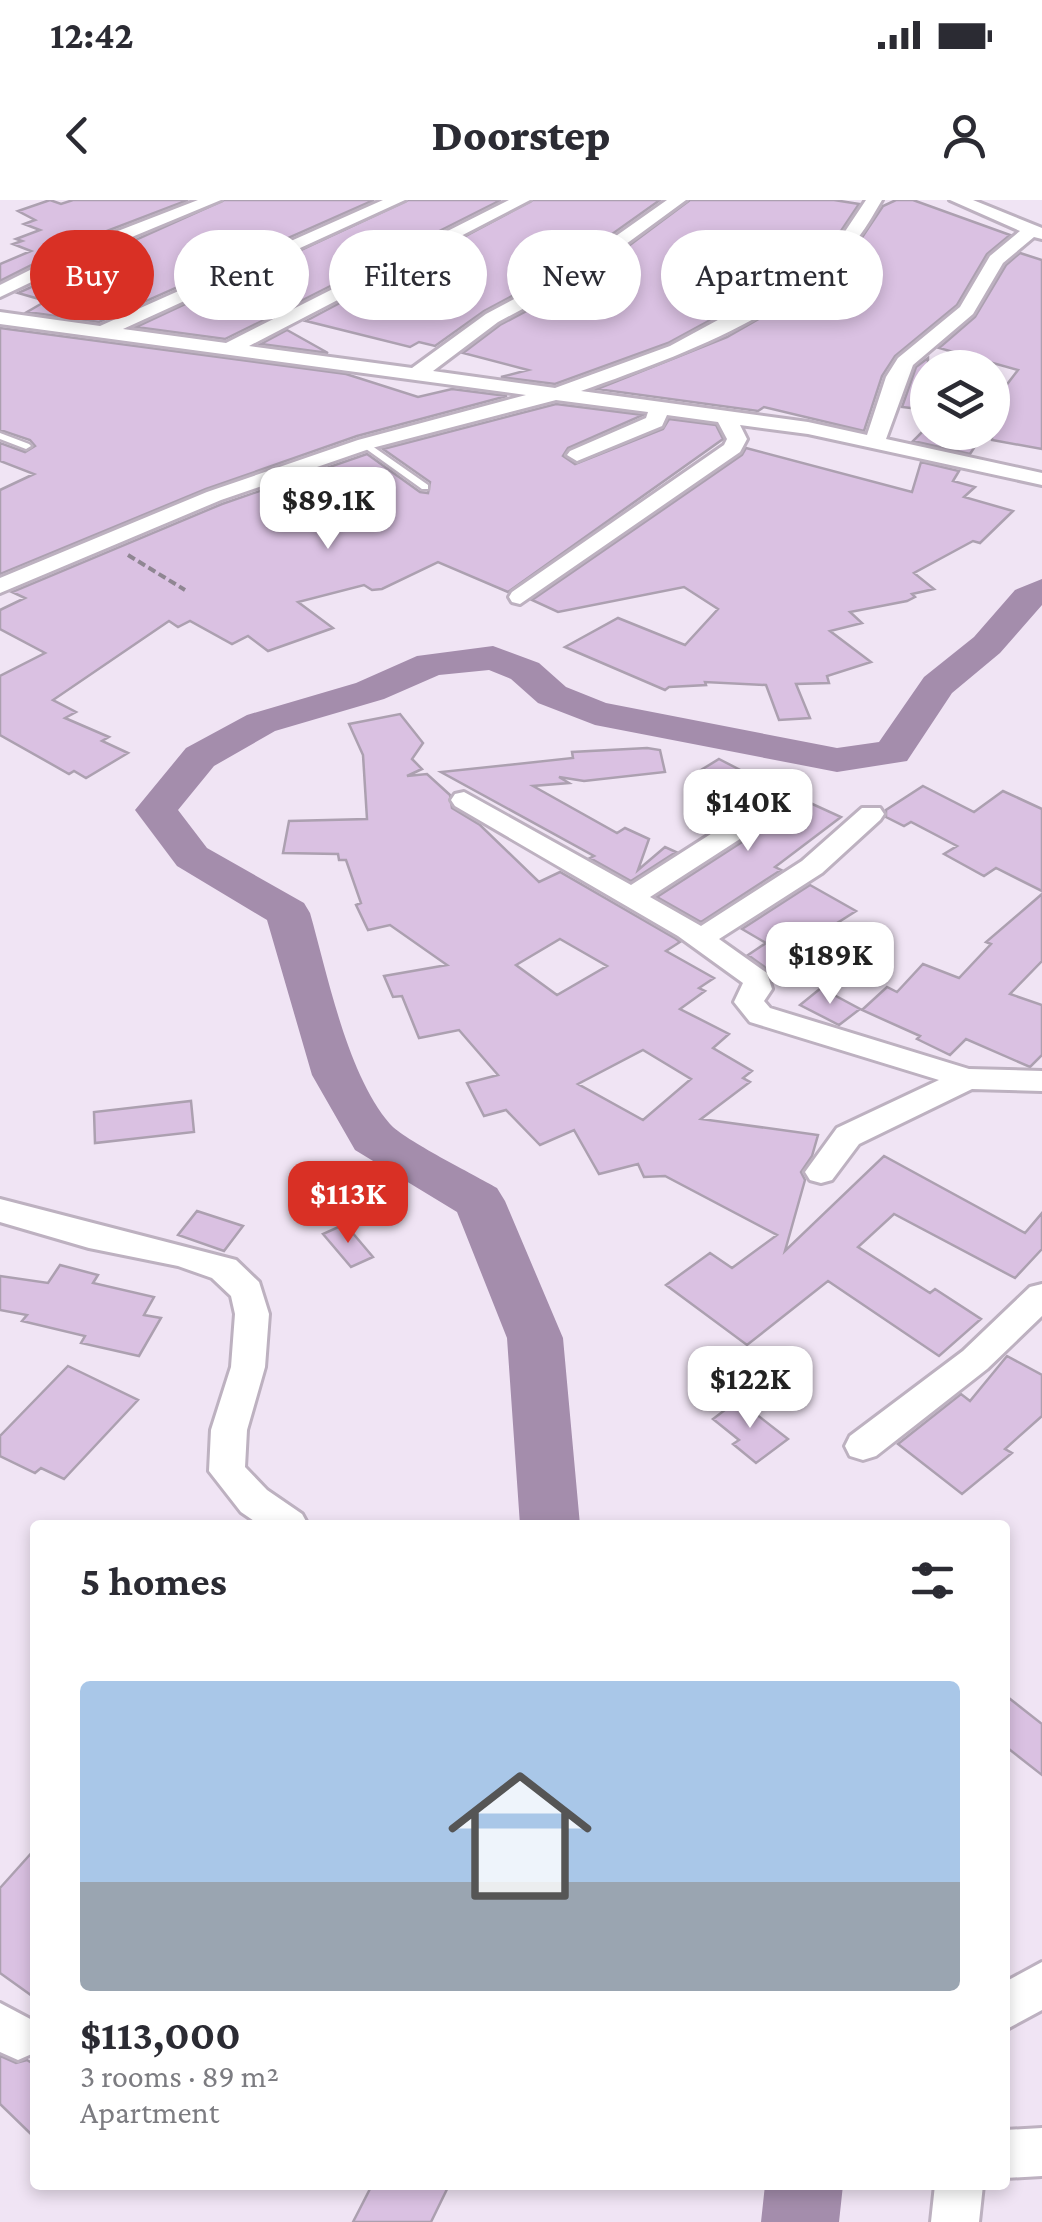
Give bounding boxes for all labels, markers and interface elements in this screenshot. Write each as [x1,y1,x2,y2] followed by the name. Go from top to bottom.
[50,14,134,56] text: 12:42
[50,108,105,163] icon: back
[937,108,992,163] icon: person
[432,110,610,160] text: Doorstep
[30,230,154,320] chip: Buy
[174,230,309,320] chip: Rent
[329,230,487,320] chip: Filters
[507,230,641,320] chip: New
[661,230,883,320] chip: Apartment
[910,350,1010,450] map controls
[910,350,1010,450] button: layers
[247,467,409,552] pin: $89.1K
[282,481,374,517] text: $89.1K
[678,769,818,854] pin: $140K
[705,783,791,819] text: $140K
[760,922,900,1007] pin: $189K
[788,936,872,972] text: $189K
[278,1161,418,1246] pin: $113K
[310,1175,386,1211] text: $113K
[680,1346,820,1431] pin: $122K
[710,1360,790,1396] text: $122K
[905,1553,960,1608] icon: filters
[80,1557,227,1604] text: 5 homes
[430,1746,610,1926] icon: home
[80,2011,241,2058] text: $113,000
[80,2058,279,2094] text: 3 rooms · 89 m²
[80,2094,219,2130] text: Apartment

